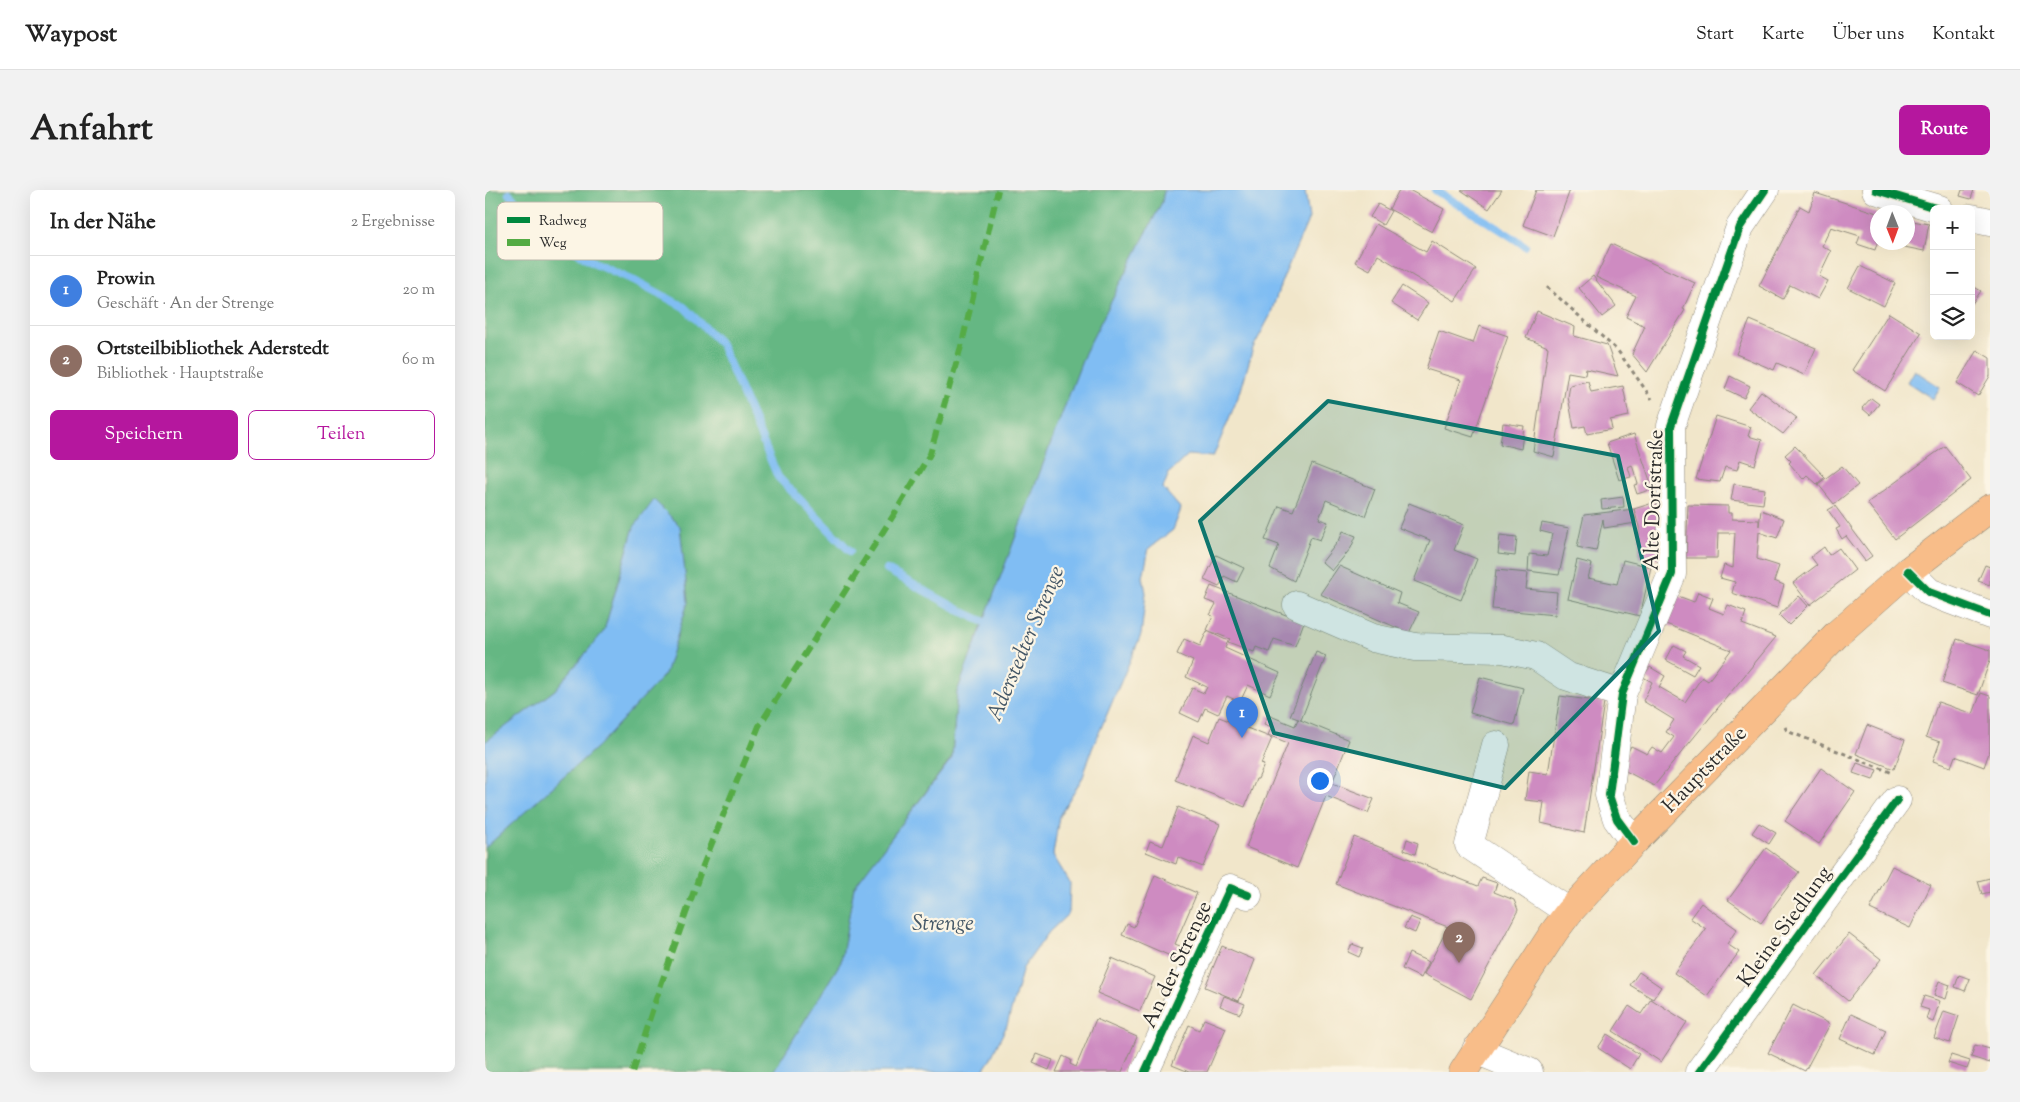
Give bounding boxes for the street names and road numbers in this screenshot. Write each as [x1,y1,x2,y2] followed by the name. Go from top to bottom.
[1638,429,1672,571] street label: Alte Dorfstraße
[1656,720,1755,821] street label: Hauptstraße
[1731,860,1840,994] street label: Kleine Siedlung
[1135,896,1220,1033] street label: An der Strenge

